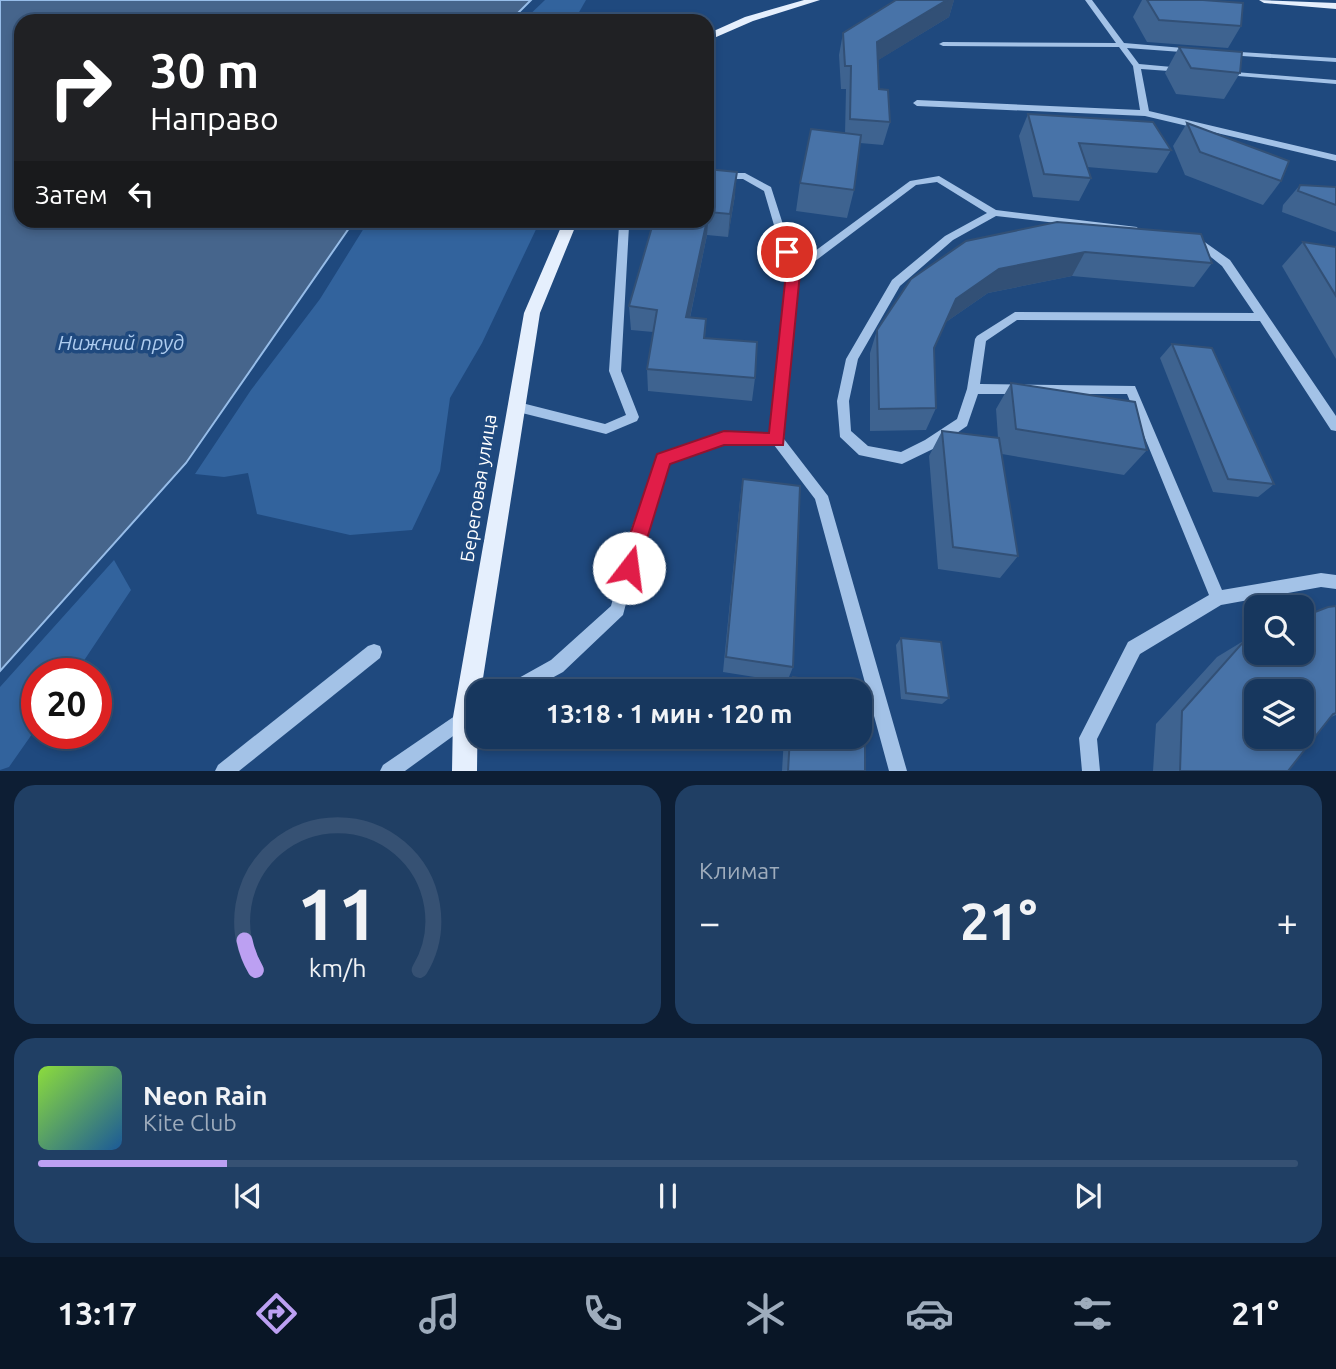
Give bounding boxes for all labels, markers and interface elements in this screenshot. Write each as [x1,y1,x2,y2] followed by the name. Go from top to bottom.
[35,42,126,133] icon: right
[150,42,259,97] text: 30 m
[150,100,279,136] text: Направо
[122,175,160,213] icon: left
[35,180,108,209] text: Затем
[757,222,817,282] pin
[768,233,806,271] icon: arrive
[58,330,184,354] water label: Нижний пруд
[455,412,501,564] street label: Береговая улица
[592,531,666,605] position arrow
[1244,595,1314,749] map controls
[1244,595,1314,665] button: search
[21,658,112,749] speed limit sign: 20
[1244,679,1314,749] button: layers
[546,699,792,728] text: 13:18 · 1 мин · 120 m
[699,858,779,883] text: Климат
[296,873,379,955] text: 11
[960,892,1037,950] text: 21°
[699,901,720,943] text: −
[1277,901,1298,943] text: +
[309,954,366,982] text: km/h
[143,1081,268,1110] text: Neon Rain
[143,1110,237,1135] text: Kite Club
[229,1177,267,1215] icon: previous
[649,1177,687,1215] icon: pause
[1069,1177,1107,1215] icon: next
[252,1289,301,1338] icon: directions
[415,1289,464,1338] icon: music
[578,1289,627,1338] icon: phone
[741,1289,790,1338] icon: climate
[905,1289,954,1338] icon: car
[1068,1289,1117,1338] icon: filters
[57,1295,137,1331] text: 13:17
[1231,1295,1279,1331] text: 21°

